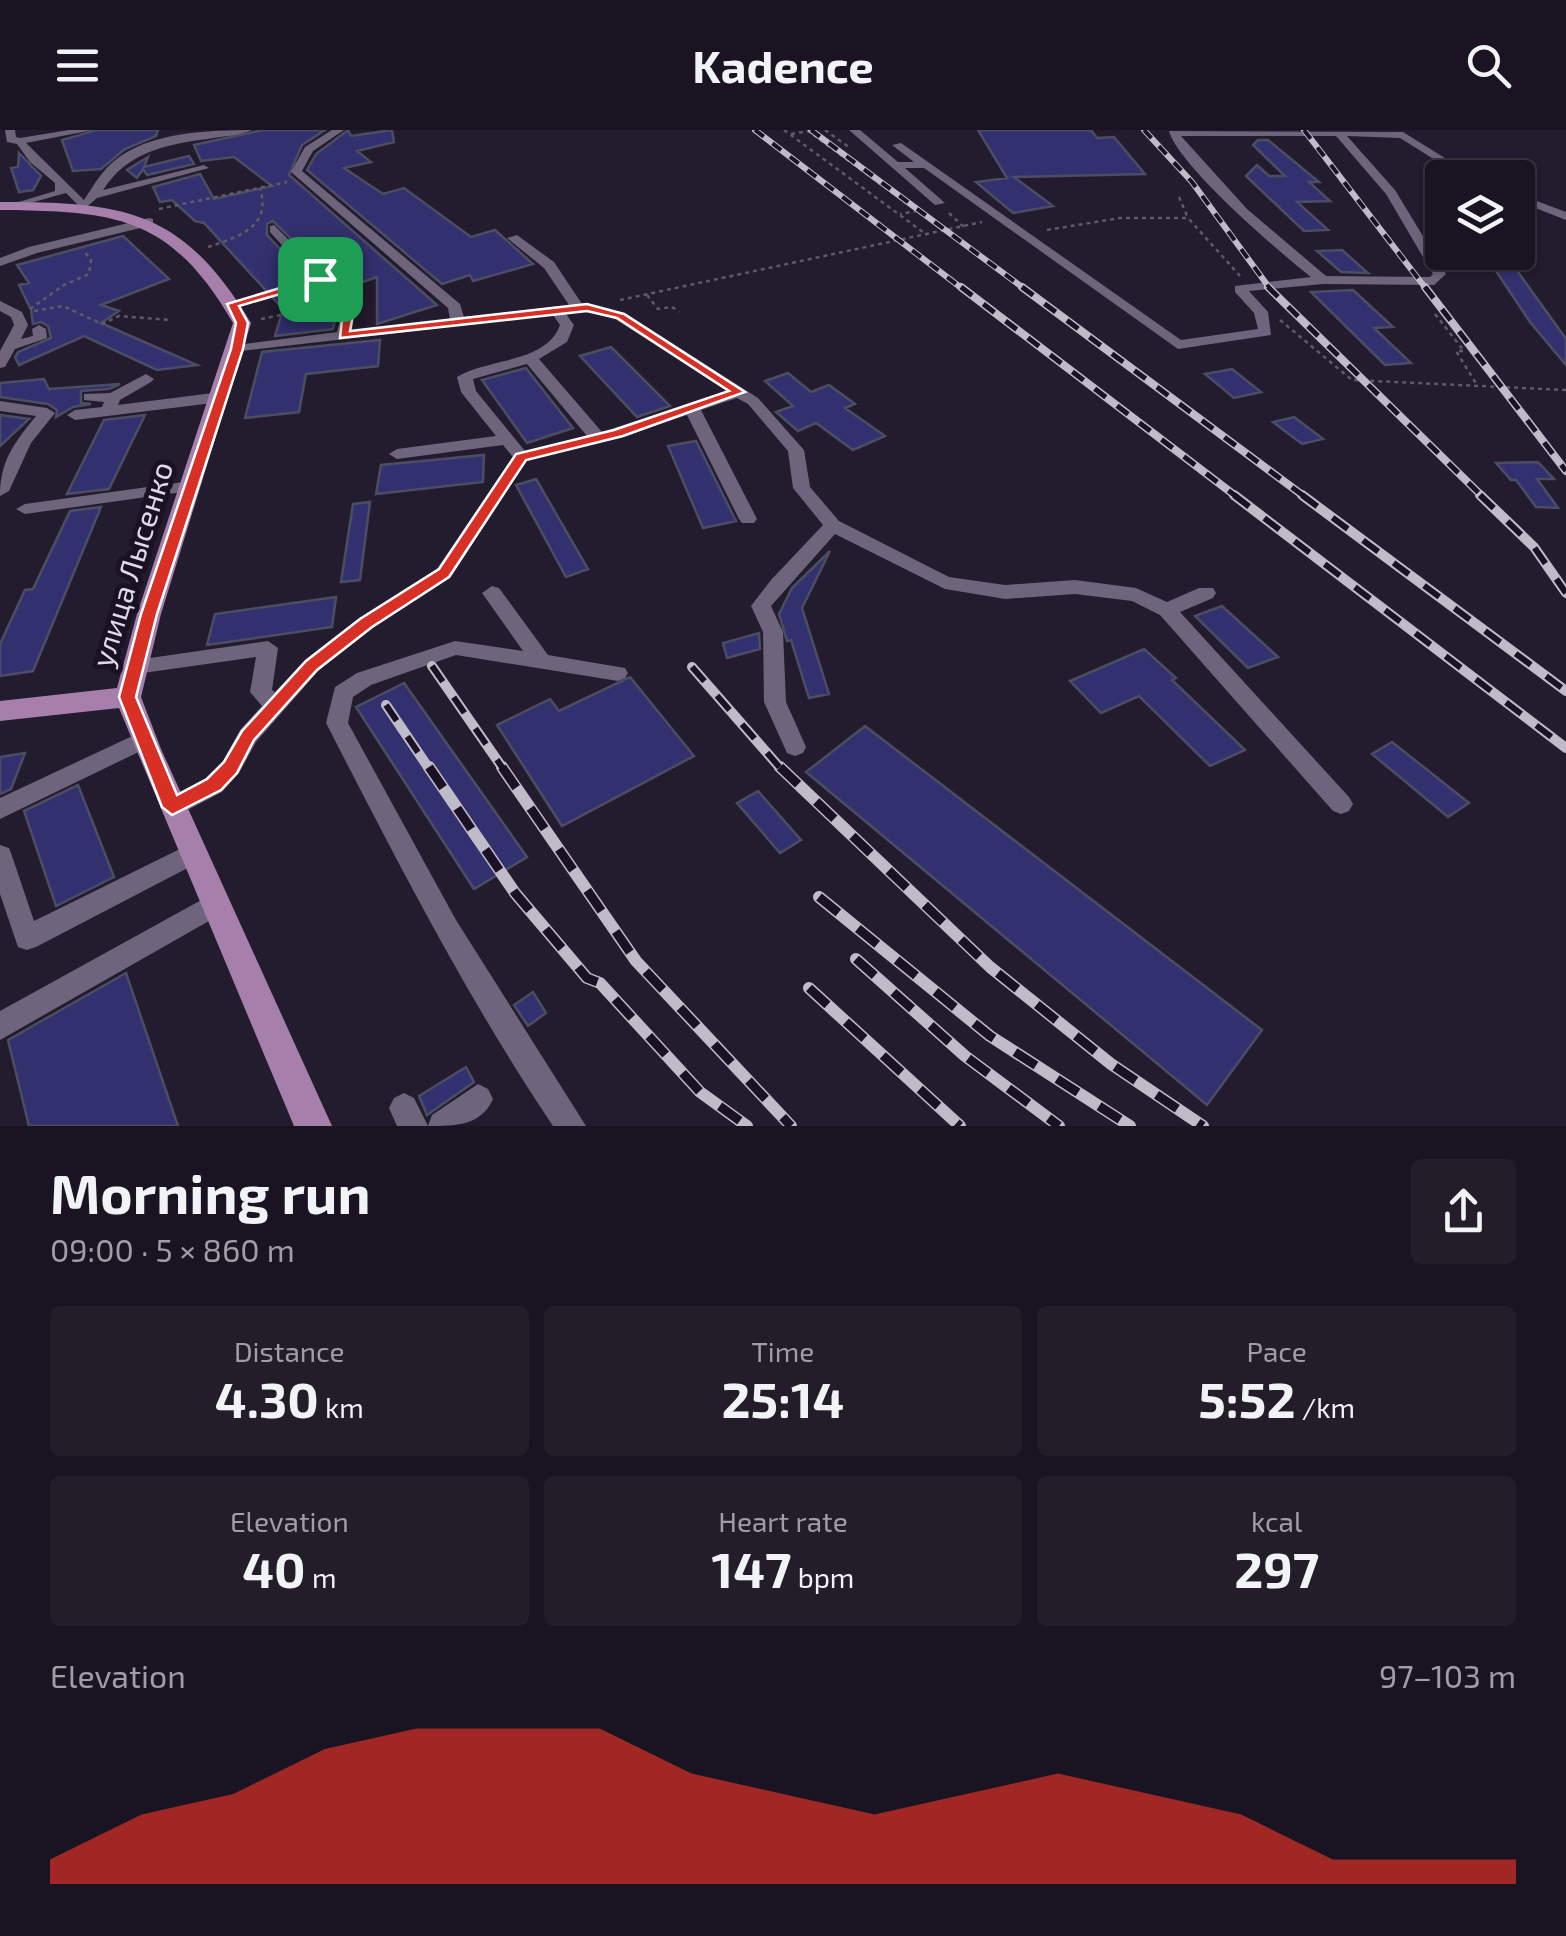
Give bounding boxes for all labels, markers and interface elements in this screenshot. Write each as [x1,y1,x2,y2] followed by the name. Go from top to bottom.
[50,38,105,93] icon: menu
[692,38,874,92] text: Kadence
[1461,38,1516,93] icon: search
[1425,160,1535,270] map controls
[1425,160,1535,270] button: layers
[278,237,363,322] pin
[293,252,348,307] icon: arrive
[83,457,180,671] street label: улица Лысенко
[50,1159,371,1225] text: Morning run
[1411,1159,1516,1264] button: share
[50,1230,295,1268] text: 09:00 · 5 × 860 m
[234,1334,345,1368] text: Distance
[752,1334,814,1368] text: Time
[1247,1334,1307,1368] text: Pace
[215,1368,319,1428] text: 4.30
[722,1368,844,1428] text: 25:14
[1198,1368,1295,1428] text: 5:52
[319,1390,364,1424] text: km
[1295,1390,1355,1424] text: /km
[230,1504,349,1538] text: Elevation
[718,1504,848,1538] text: Heart rate
[1251,1504,1302,1538] text: kcal
[242,1538,306,1598] text: 40
[712,1538,791,1598] text: 147
[1234,1538,1319,1598] text: 297
[306,1560,336,1594] text: m
[791,1560,854,1594] text: bpm
[50,1656,186,1694] text: Elevation
[1379,1656,1516,1694] text: 97–103 m

